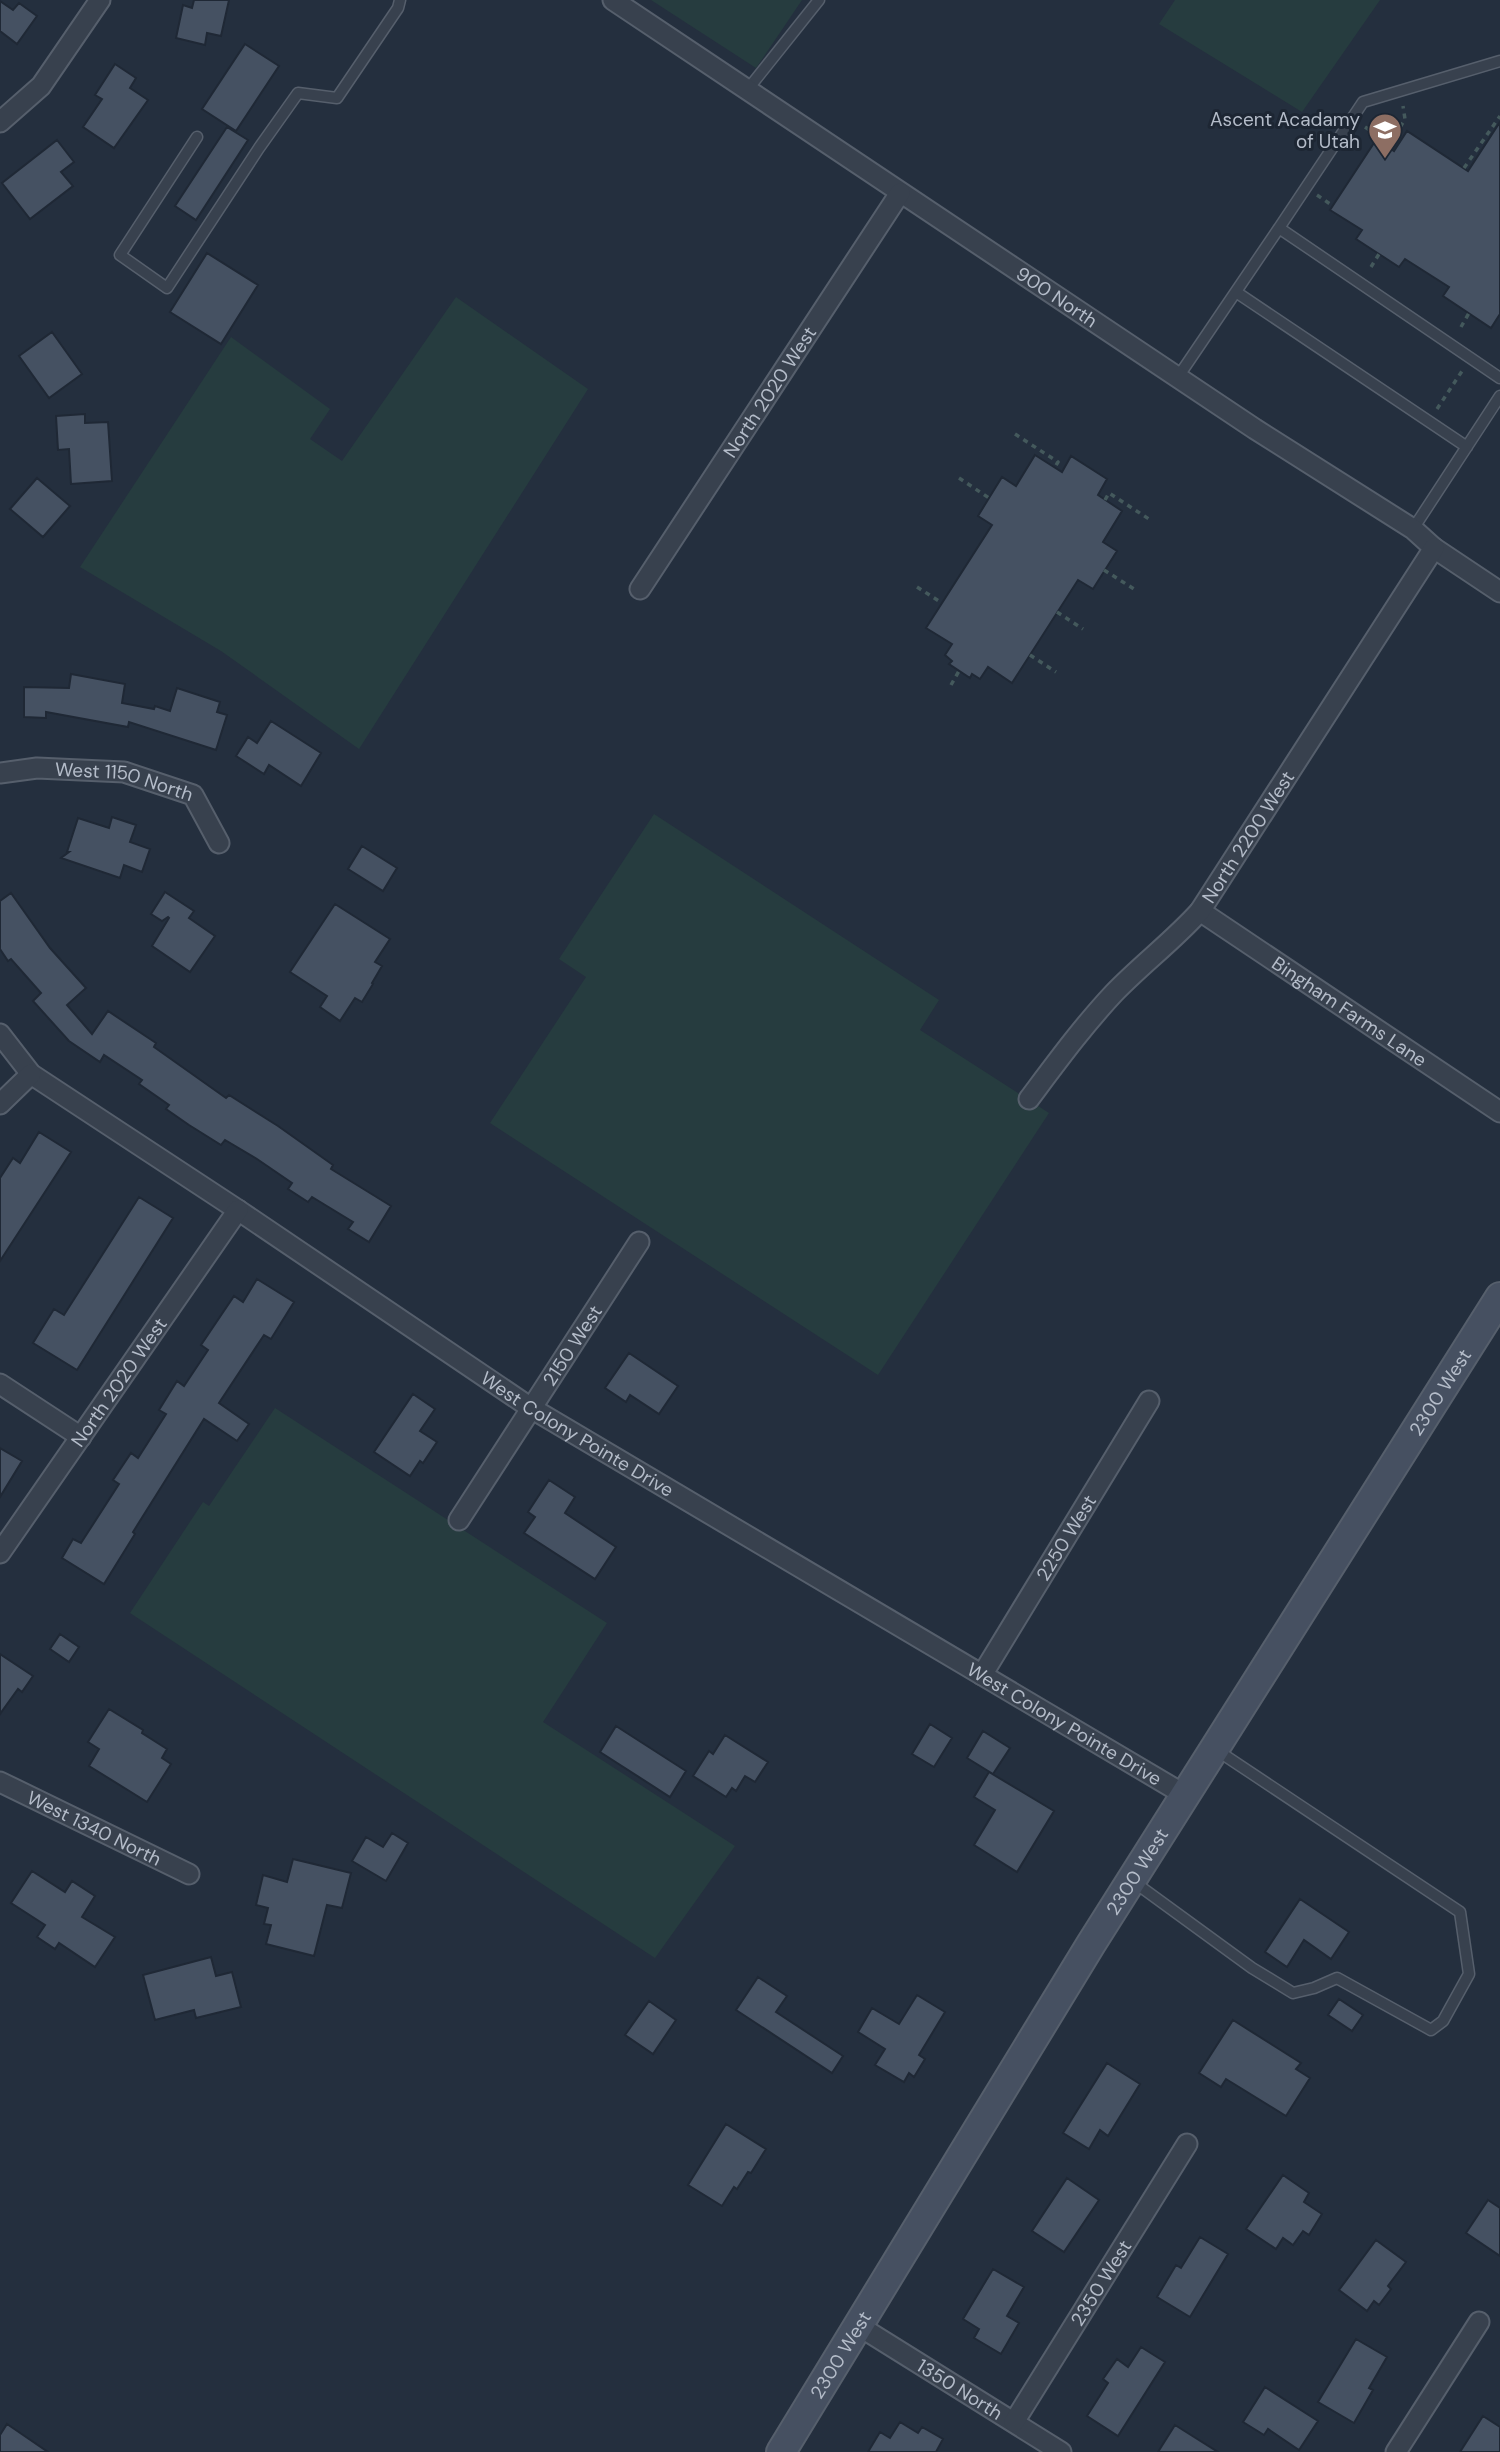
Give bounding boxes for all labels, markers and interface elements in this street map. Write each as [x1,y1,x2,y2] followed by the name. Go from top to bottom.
[1210,107,1360,154] place label: Ascent Acadamy of Utah
[1366,111,1404,160] school or university icon: Ascent Acadamy of Utah
[1011,261,1103,333] street label: 900 North
[717,321,822,462] street label: North 2020 West
[54,756,196,807] street label: West 1150 North
[1196,766,1300,908] street label: North 2200 West
[1267,950,1432,1072] street label: Bingham Farms Lane
[537,1300,607,1391] street label: 2150 West
[65,1312,172,1452] street label: North 2020 West
[1403,1344,1477,1440] street label: 2300 West
[476,1365,679,1502] street label: West Colony Pointe Drive
[1030,1490,1102,1585] street label: 2250 West
[963,1657,1166,1791] street label: West Colony Pointe Drive
[23,1785,166,1871] street label: West 1340 North
[1100,1823,1174,1920] street label: 2300 West
[1065,2235,1137,2330] street label: 2350 West
[804,2306,877,2403] street label: 2300 West
[912,2353,1008,2425] street label: 1350 North

